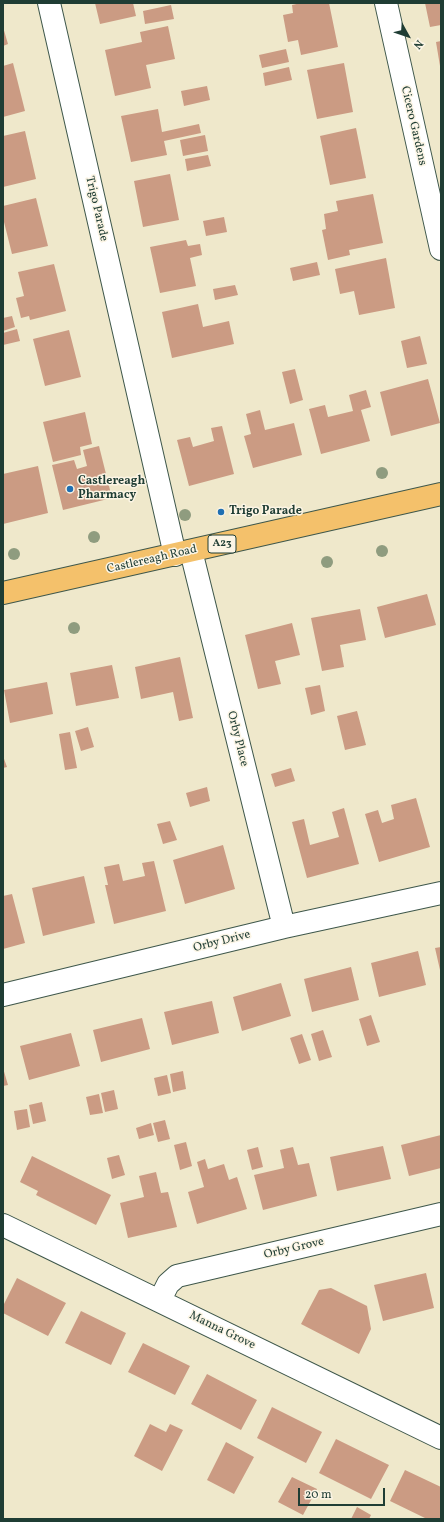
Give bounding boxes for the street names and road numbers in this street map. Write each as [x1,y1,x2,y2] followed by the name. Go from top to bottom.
[397,85,429,167] street label: Cicero Gardens
[82,175,110,243] street label: Trigo Parade
[208,535,236,553] road number: A23
[106,543,198,577] street label: Castlereagh Road
[223,710,251,768] street label: Orby Place
[192,928,252,956] street label: Orby Drive
[263,1235,325,1263] street label: Orby Grove
[187,1309,257,1353] street label: Manna Grove

